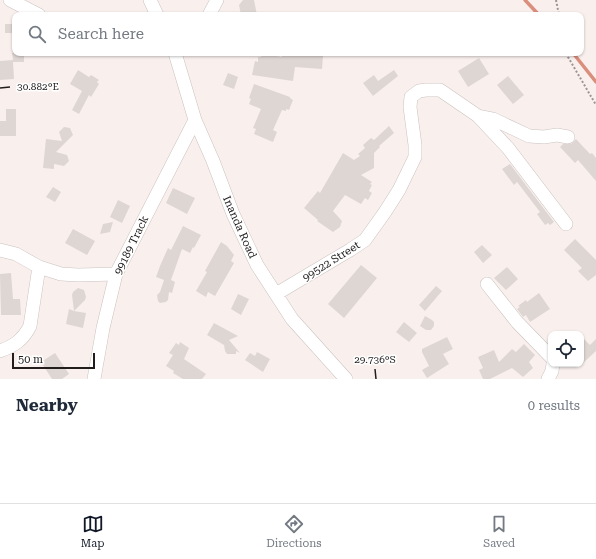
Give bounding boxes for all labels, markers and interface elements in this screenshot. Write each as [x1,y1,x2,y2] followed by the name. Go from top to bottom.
[12,12,584,56] search box
[26,23,48,45] icon: search
[58,25,144,43] text: Search here
[17,81,59,92] text: 30.882°E
[220,194,259,261] street label: Inanda Road
[112,213,151,277] street label: 99189 Track
[300,239,362,284] street label: 99522 Street
[548,331,584,367] map controls
[548,331,584,367] button: locate
[12,351,95,370] scale bar
[18,353,43,366] text: 50 m
[354,354,396,365] text: 29.736°S
[16,395,78,415] text: Nearby
[528,398,580,413] text: 0 results
[81,513,104,550] tab: Map
[266,513,321,550] tab: Directions
[483,513,515,550] tab: Saved

